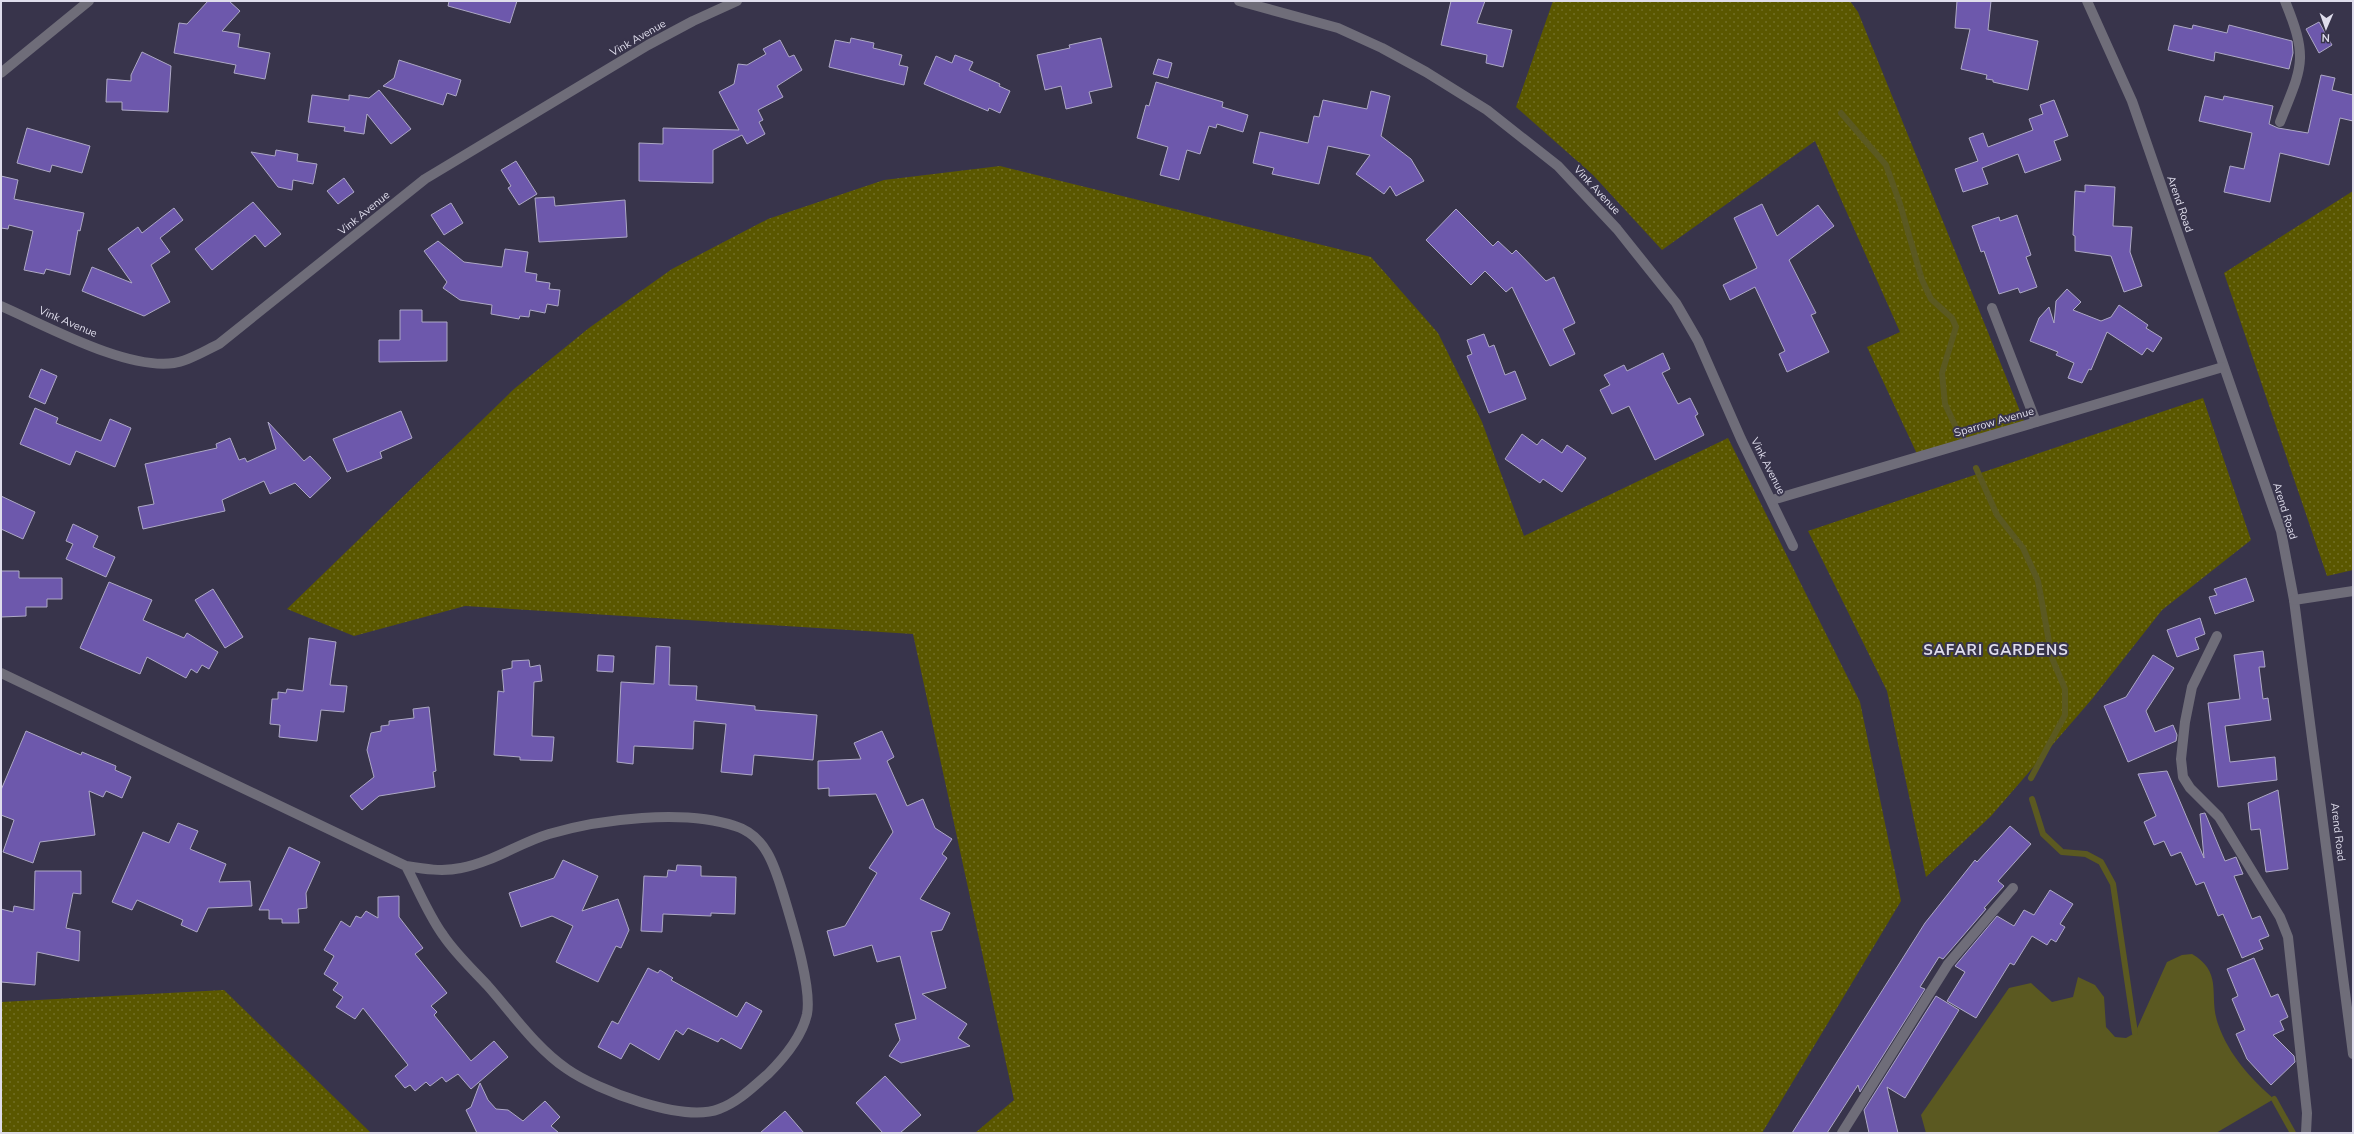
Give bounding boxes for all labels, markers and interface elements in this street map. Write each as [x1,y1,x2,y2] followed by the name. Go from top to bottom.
[2306,8,2346,48] north arrow
[606,16,669,61] street label: Vink Avenue
[2321,30,2330,45] text: N
[1570,161,1624,218] street label: Vink Avenue
[2163,174,2197,234] street label: Arend Road
[334,188,393,239] street label: Vink Avenue
[36,303,100,341] street label: Vink Avenue
[1952,403,2036,441] street label: Sparrow Avenue
[1747,434,1789,497] street label: Vink Avenue
[2269,481,2301,541] street label: Arend Road
[1923,640,2069,660] district label: SAFARI GARDENS
[2327,802,2349,862] street label: Arend Road

